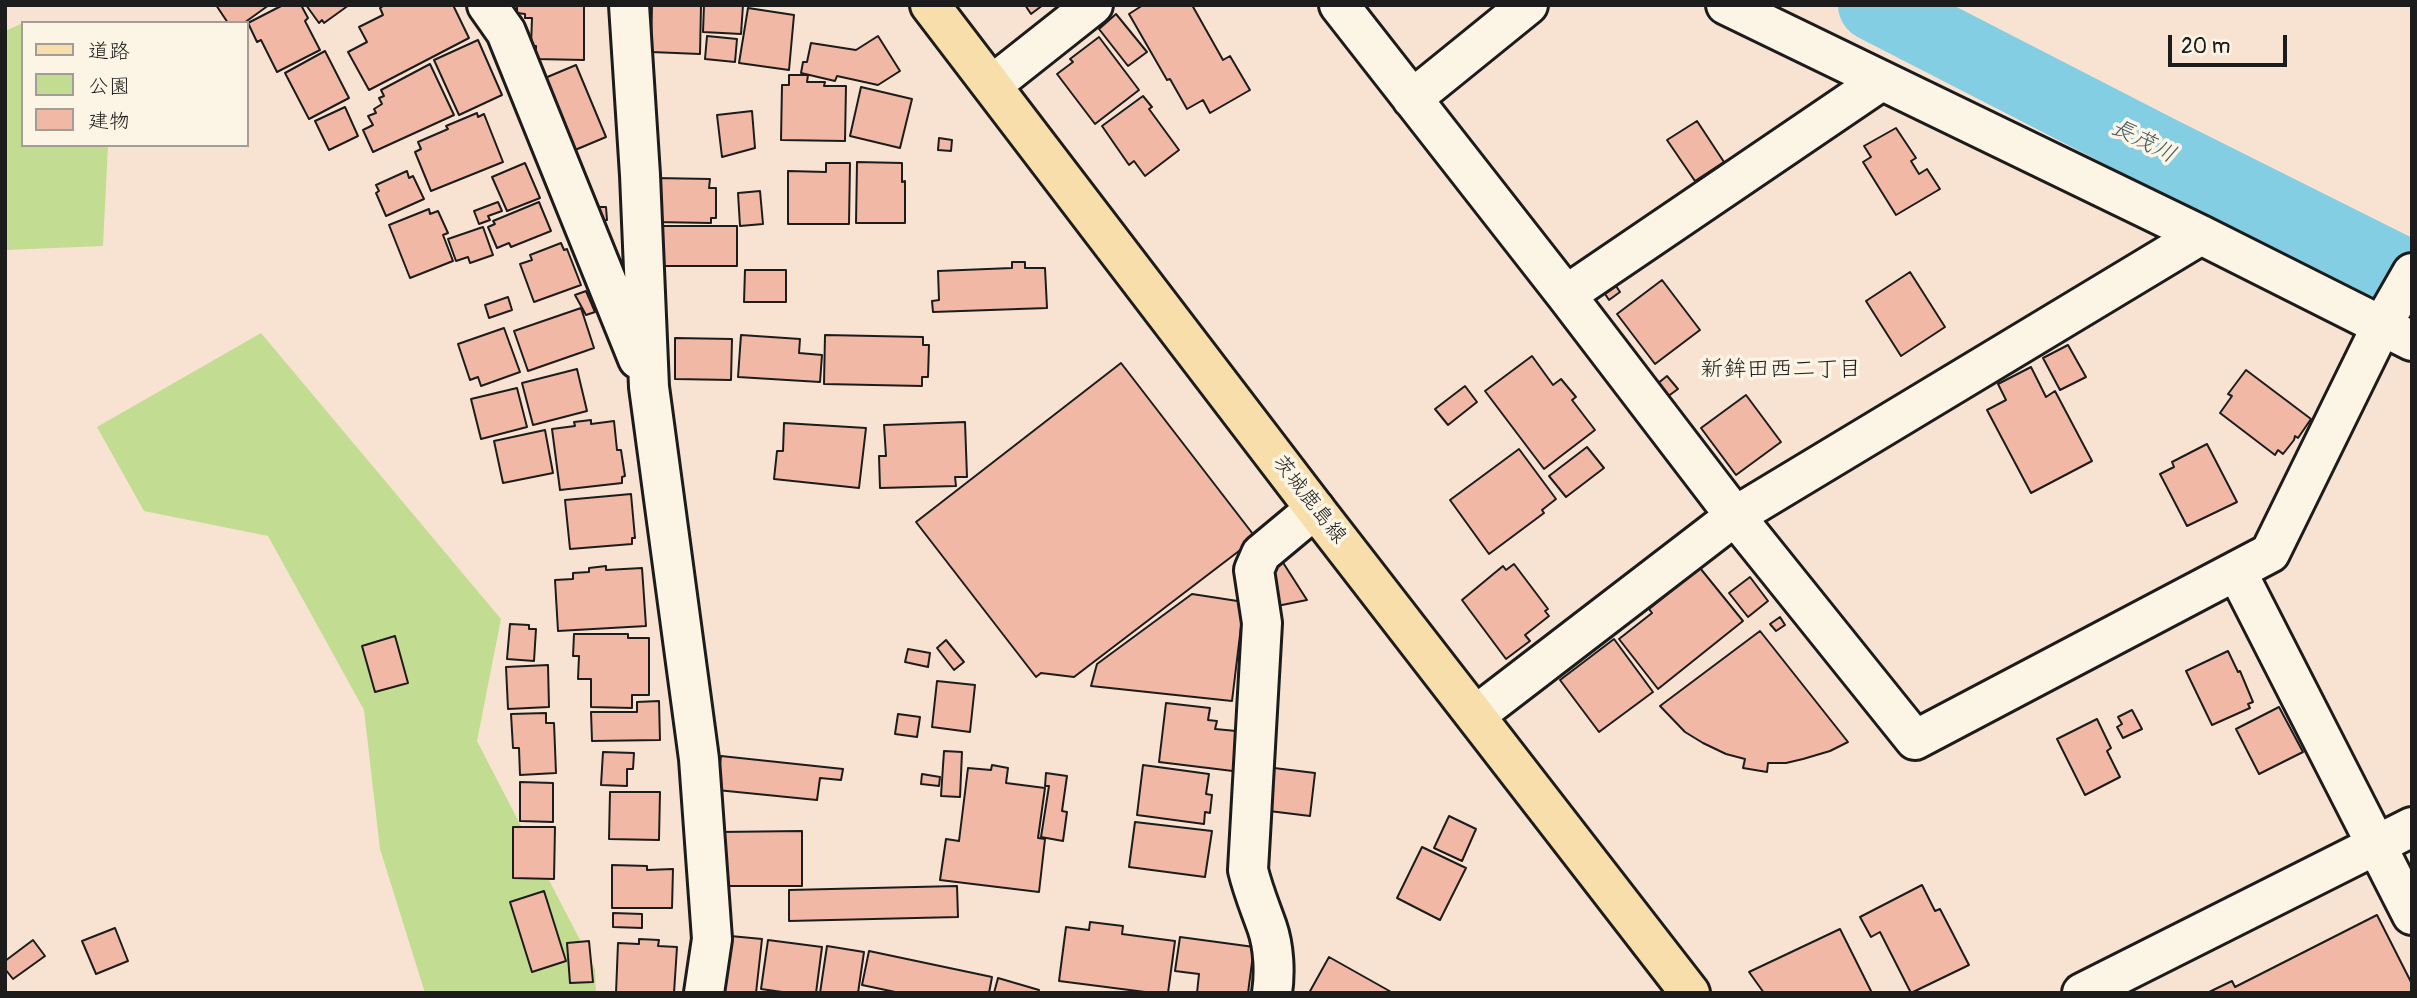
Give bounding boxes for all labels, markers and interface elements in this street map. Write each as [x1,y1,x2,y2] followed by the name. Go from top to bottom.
[21,21,248,147] legend
[2172,21,2291,65] scale bar
[2181,33,2230,60] text: 20 m
[88,38,130,65] text: 道路
[88,73,130,100] text: 公園
[88,108,130,135] text: 建物
[2106,114,2180,170] water label: 長茂川
[1701,356,1861,384] district label: 新鉾田西二丁目
[1267,451,1351,549] street label: 茨城鹿島線

